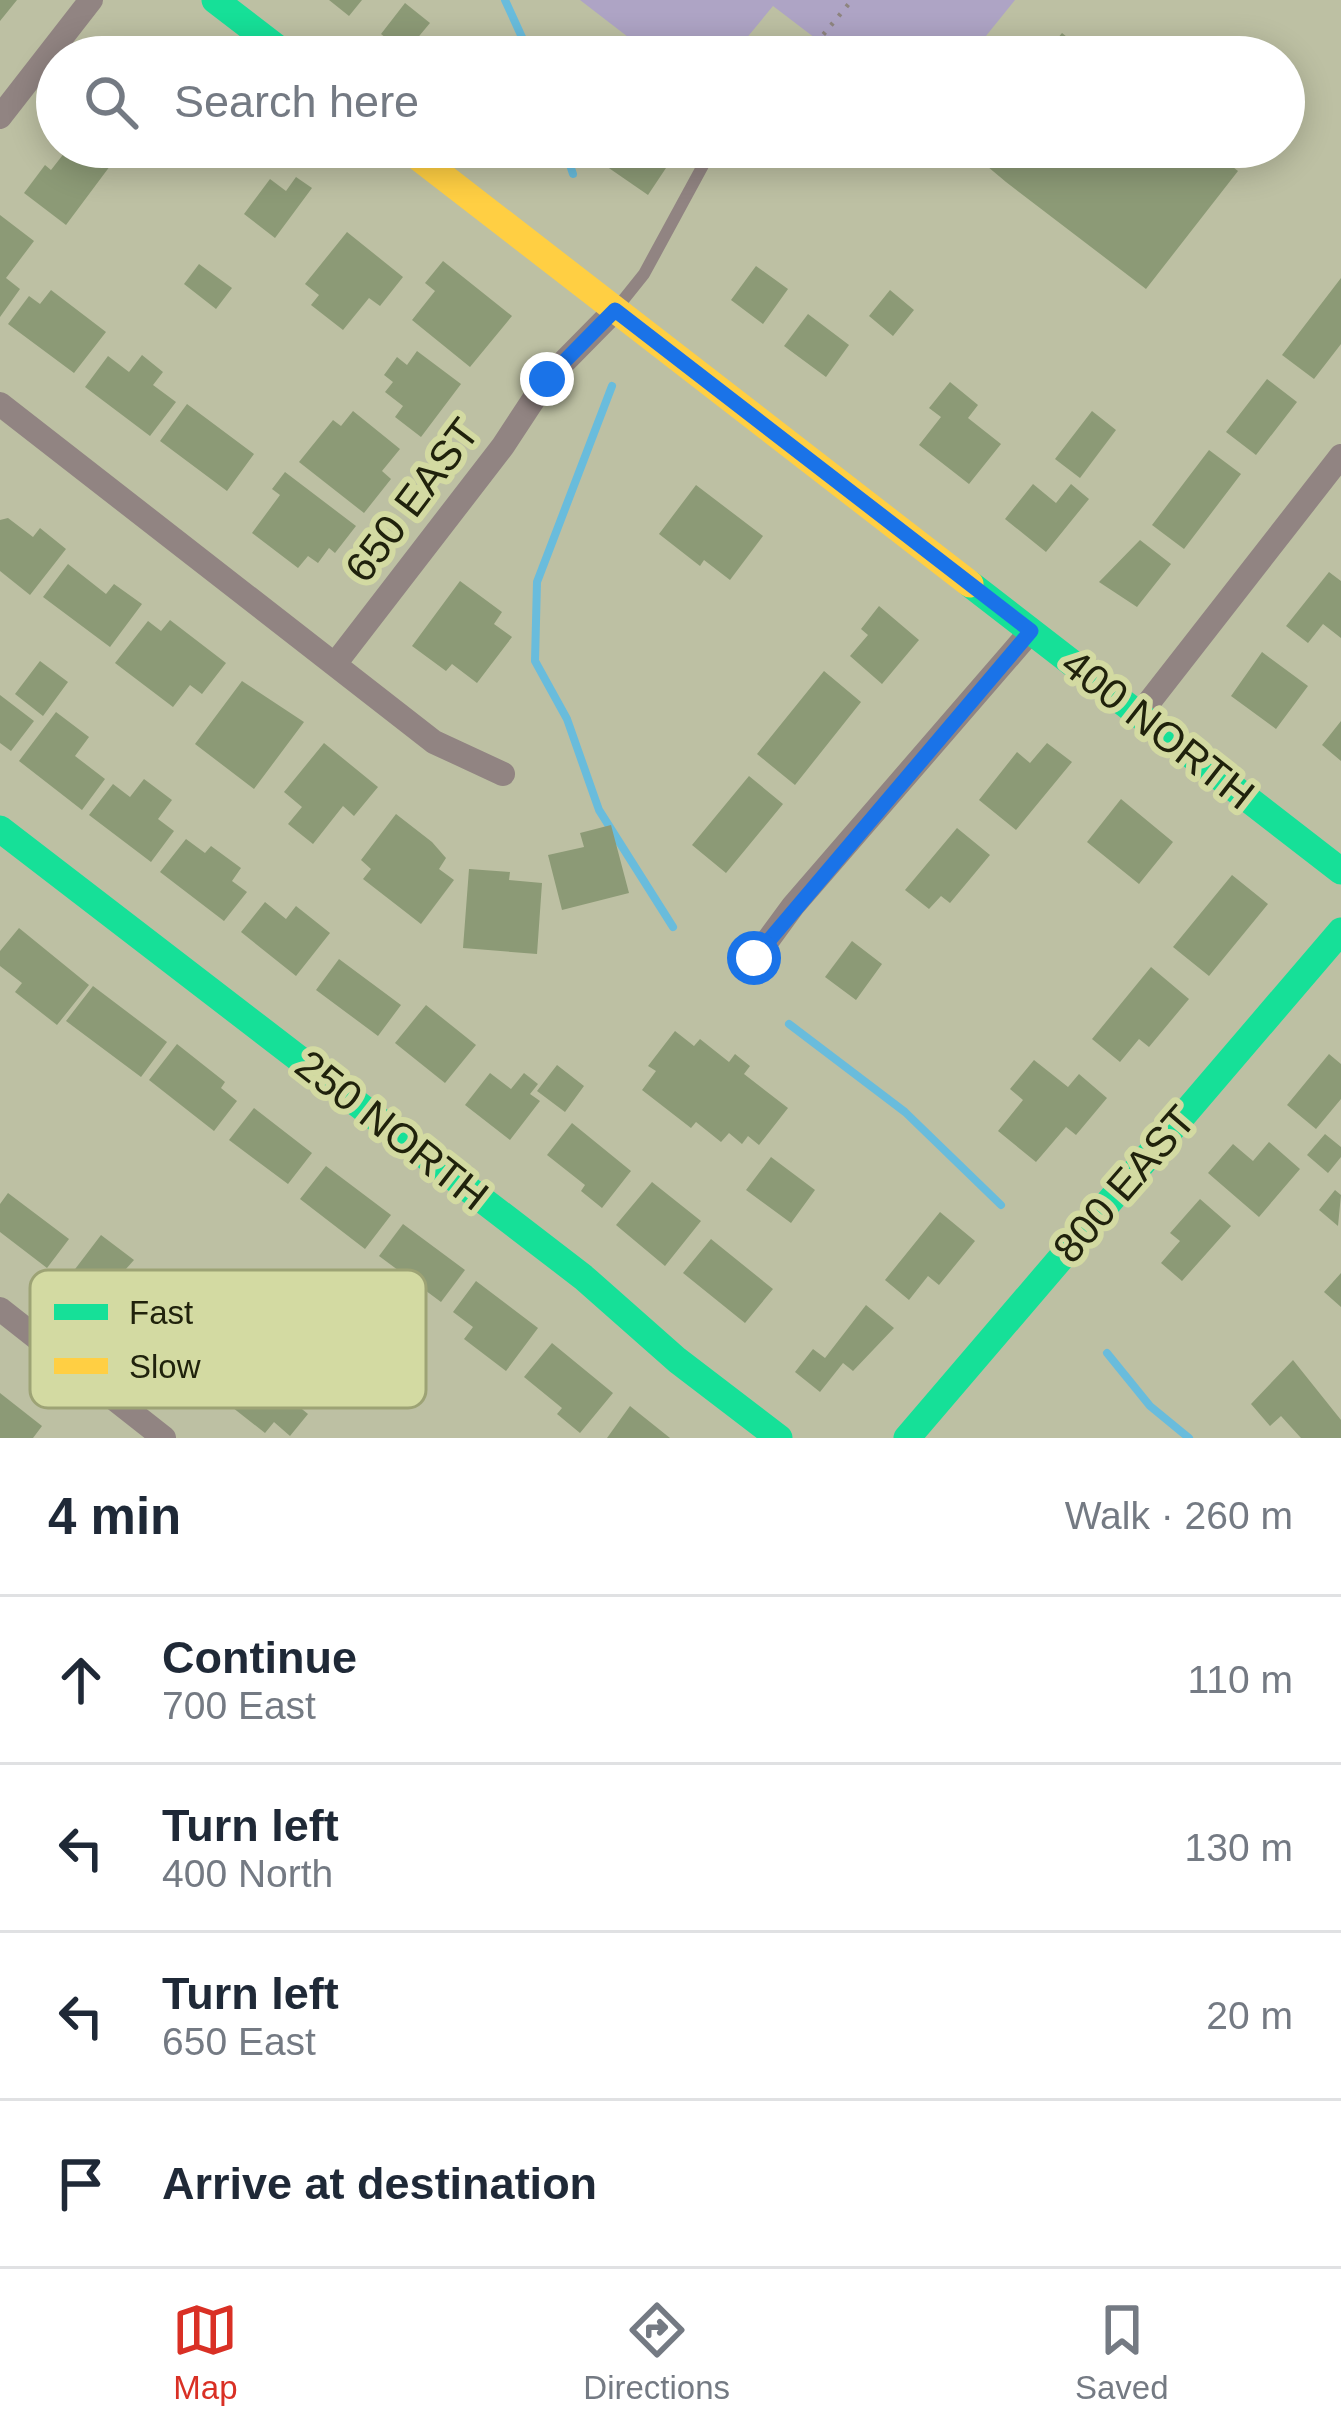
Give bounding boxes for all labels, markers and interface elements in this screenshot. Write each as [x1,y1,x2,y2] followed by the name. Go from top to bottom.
[36,36,1305,168] search box
[78,69,144,135] icon: search
[174,76,419,127] text: Search here
[520,352,574,406] route end
[336,409,488,591] street label: 650 EAST
[1053,640,1263,818] street label: 400 NORTH
[727,931,781,985] route start
[287,1041,497,1219] street label: 250 NORTH
[1043,1096,1205,1272] street label: 800 EAST
[30,1270,426,1408] legend
[129,1294,193,1331] text: Fast
[129,1348,201,1385] text: Slow
[48,1488,181,1545] text: 4 min
[1065,1494,1293,1537] text: Walk · 260 m
[162,1632,357,1683] text: Continue
[48,1647,114,1713] icon: ahead
[1188,1658,1293,1701] text: 110 m
[162,1684,316,1727] text: 700 East
[162,1800,339,1851] text: Turn left
[48,1815,114,1881] icon: left
[1185,1826,1293,1869] text: 130 m
[162,1852,333,1895] text: 400 North
[162,1968,339,2019] text: Turn left
[48,1983,114,2049] icon: left
[1206,1994,1293,2037] text: 20 m
[162,2020,316,2063] text: 650 East
[48,2151,114,2217] icon: arrive
[162,2158,597,2209] text: Arrive at destination
[172,2297,238,2407] tab: Map
[583,2297,730,2407] tab: Directions
[1075,2297,1169,2407] tab: Saved

